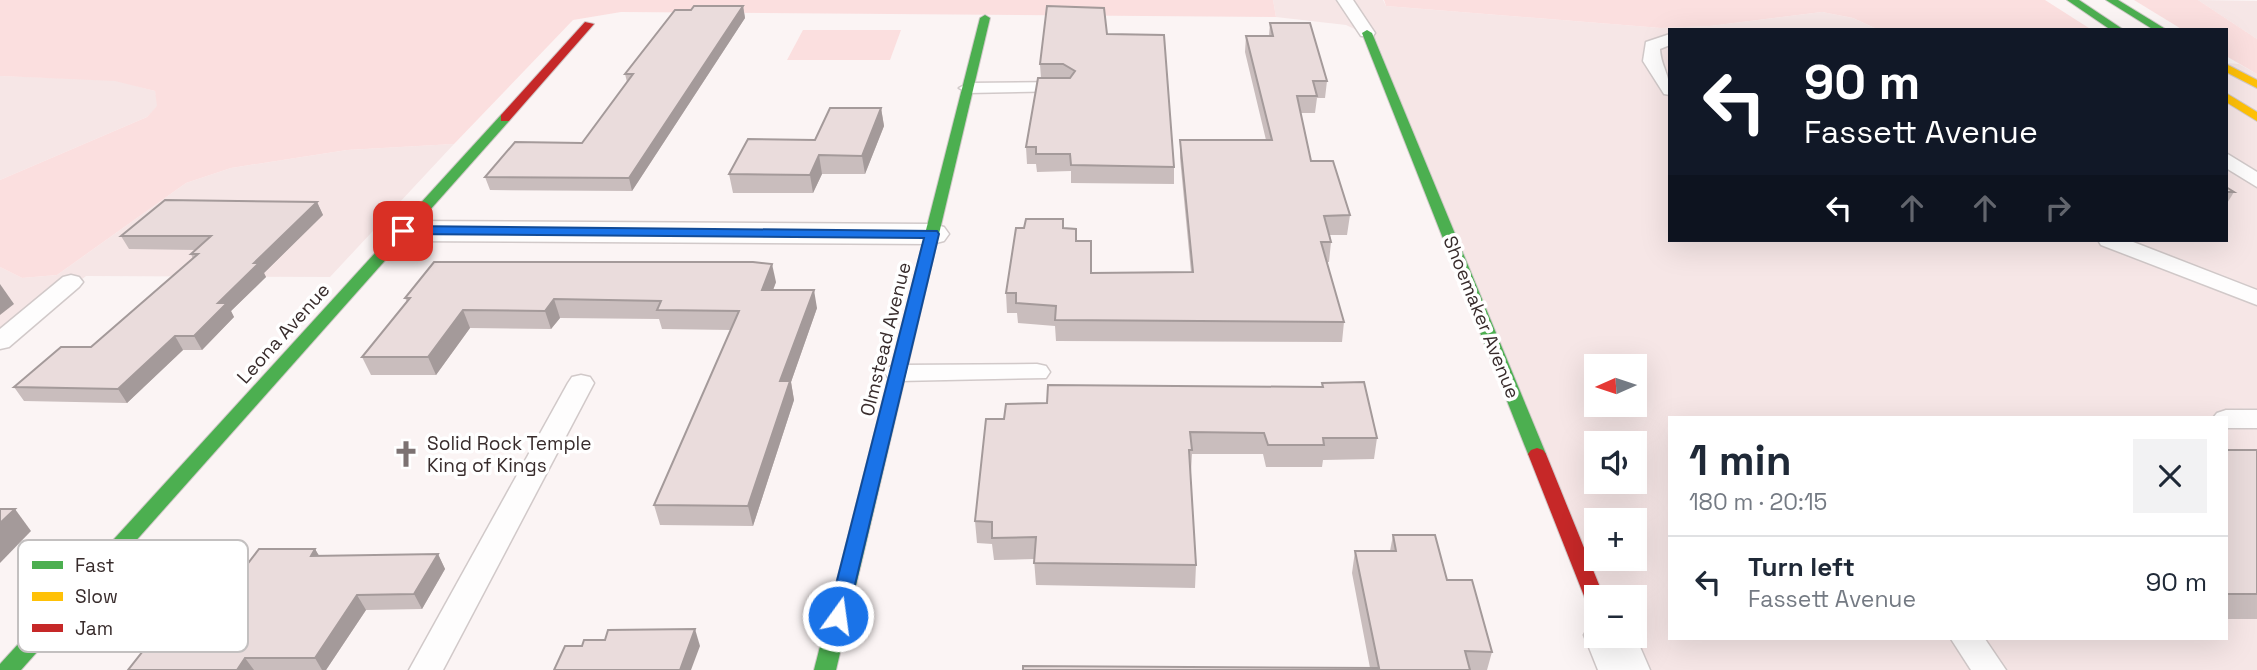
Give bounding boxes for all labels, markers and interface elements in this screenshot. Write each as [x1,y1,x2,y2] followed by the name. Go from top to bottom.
[1804,51,1920,113] text: 90 m
[1689,56,1780,147] icon: left
[1804,112,2038,152] text: Fassett Avenue
[1820,189,1858,227] icon: left
[1893,189,1931,227] icon: ahead
[1966,189,2004,227] icon: ahead
[2039,189,2077,227] icon: right
[373,201,433,261] pin
[384,212,422,250] icon: arrive
[1437,232,1526,402] street label: Shoemaker Avenue
[854,260,917,419] street label: Olmstead Avenue
[231,278,335,389] street label: Leona Avenue
[1584,354,1647,416] north arrow
[1584,354,1647,648] map controls
[427,431,592,478] place label: Solid Rock Temple King of Kings
[1584,431,1647,494] button: sound
[1689,434,1792,487] text: 1 min
[391,439,421,469] church icon: Solid Rock Temple King of Kings
[2133,439,2207,513] button: close
[1689,487,1827,517] text: 180 m · 20:15
[1584,508,1647,571] button: +
[18,540,248,652] legend
[1748,550,1855,584] text: Turn left
[75,553,115,578] text: Fast
[1689,563,1727,601] icon: left
[2145,565,2207,599] text: 90 m
[801,579,875,653] position arrow
[75,584,118,609] text: Slow
[1748,584,1916,614] text: Fassett Avenue
[1584,585,1647,648] button: −
[75,616,113,641] text: Jam

